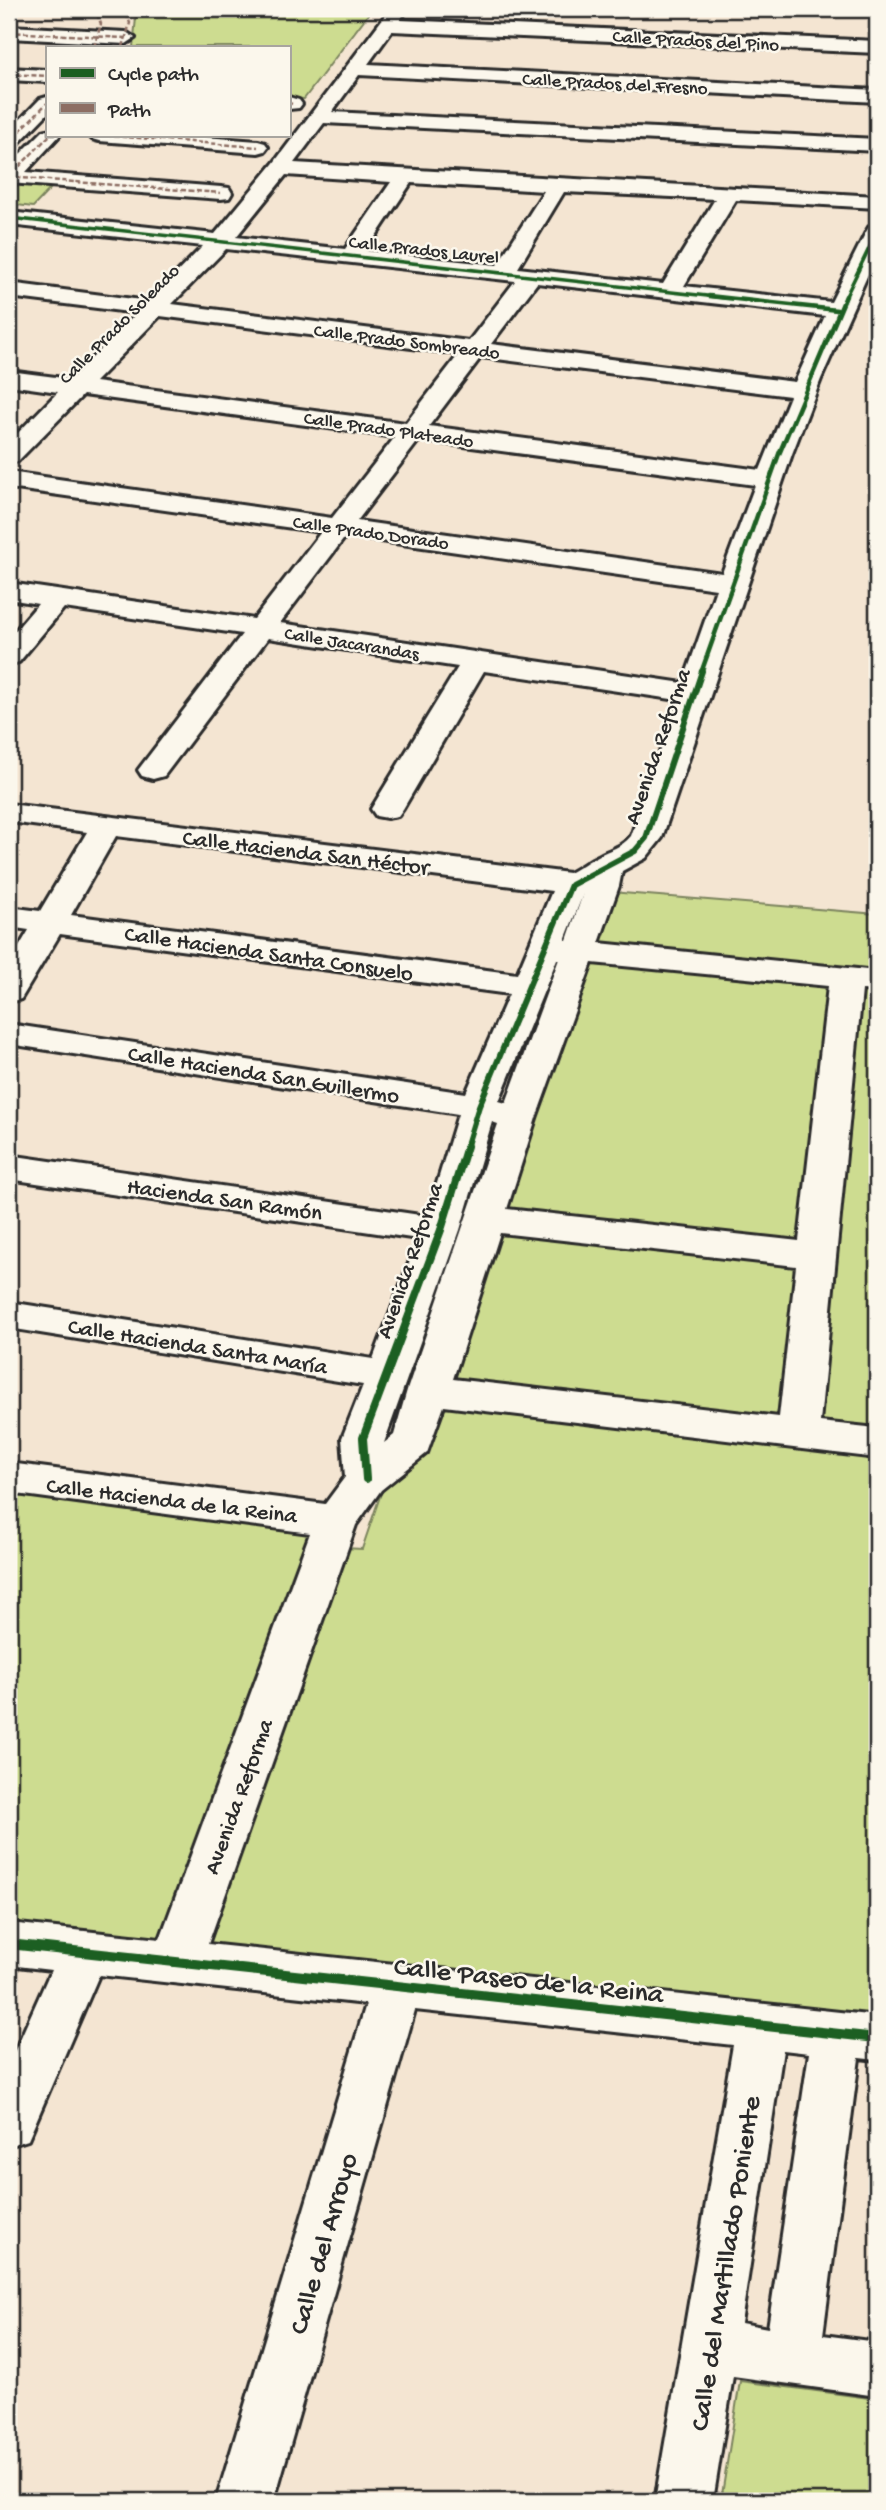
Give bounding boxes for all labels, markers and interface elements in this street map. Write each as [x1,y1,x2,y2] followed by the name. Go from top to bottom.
[612,27,780,58] street label: Calle Prados del Pino
[46,46,290,136] legend
[108,64,199,89] text: Cycle path
[522,69,708,102] street label: Calle Prados del Fresno
[107,100,151,125] text: Path
[347,232,500,271] street label: Calle Prados Laurel
[55,260,186,391] street label: Calle Prado Soleado
[312,321,501,366] street label: Calle Prado Sombreado
[302,408,475,455] street label: Calle Prado Plateado
[291,512,450,557] street label: Calle Prado Dorado
[282,623,421,668] street label: Calle Jacarandas
[620,664,699,829] street label: Avenida Reforma
[181,826,432,883] street label: Calle Hacienda San Héctor
[122,922,415,989] street label: Calle Hacienda Santa Consuelo
[126,1042,401,1111] street label: Calle Hacienda San Guillermo
[125,1174,324,1229] street label: Hacienda San Ramón
[372,1178,451,1343] street label: Avenida Reforma
[66,1315,330,1383] street label: Calle Hacienda Santa María
[45,1474,300,1531] street label: Calle Hacienda de la Reina
[200,1715,281,1879] street label: Avenida Reforma
[392,1952,666,2013] street label: Calle Paseo de la Reina
[685,2093,770,2434] street label: Calle del Martillado Poniente
[284,2150,367,2339] street label: Calle del Arroyo

